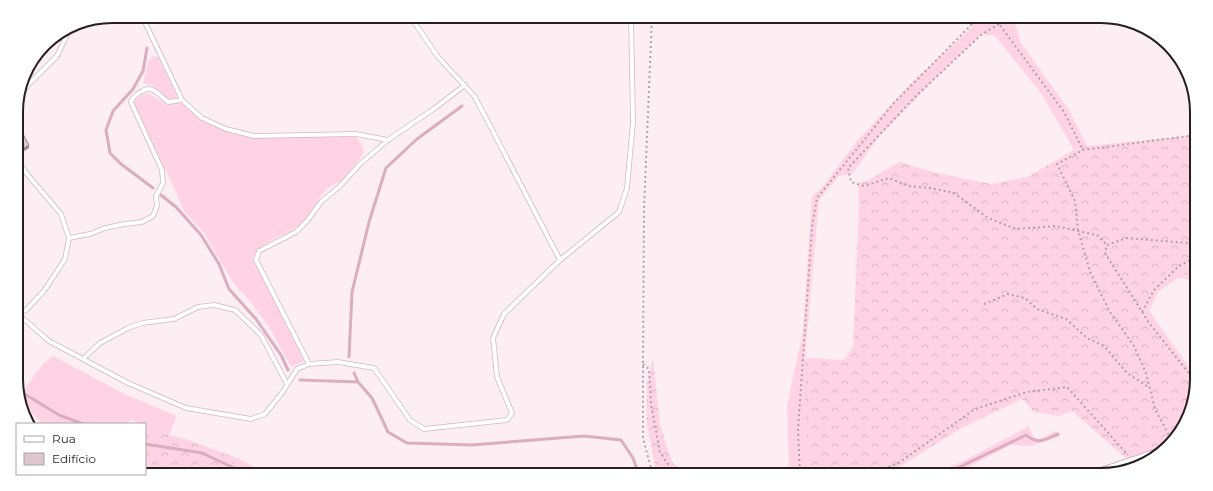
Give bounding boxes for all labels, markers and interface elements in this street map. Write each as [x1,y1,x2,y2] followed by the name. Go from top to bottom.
[16,423,146,475] legend
[52,431,76,446] text: Rua
[52,451,96,466] text: Edifício

